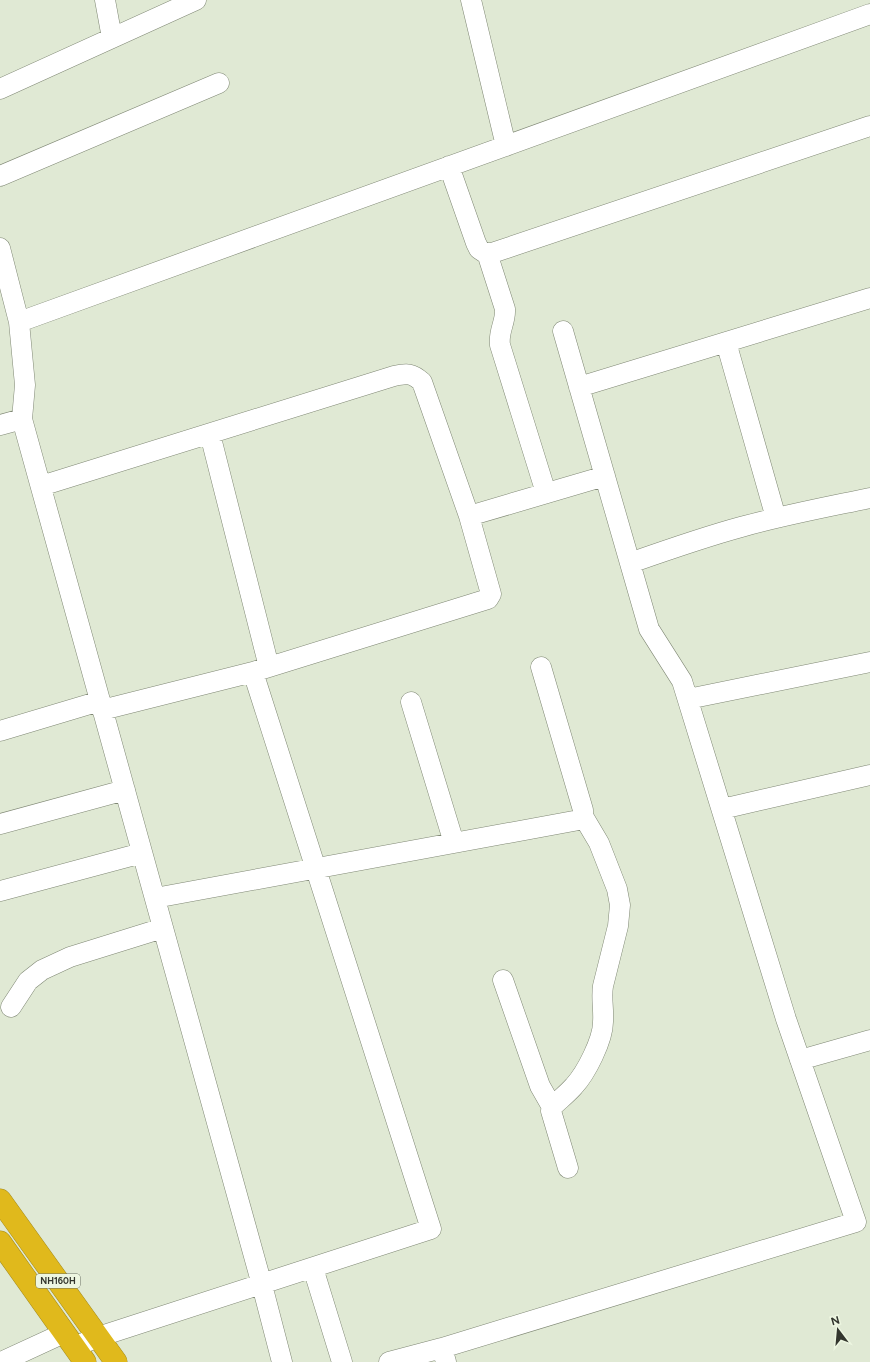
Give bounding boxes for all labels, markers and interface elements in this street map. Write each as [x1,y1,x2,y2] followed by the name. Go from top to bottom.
[36,1274,80,1288] road number: NH160H
[818,1310,858,1350] north arrow
[829,1313,841,1328] text: N

